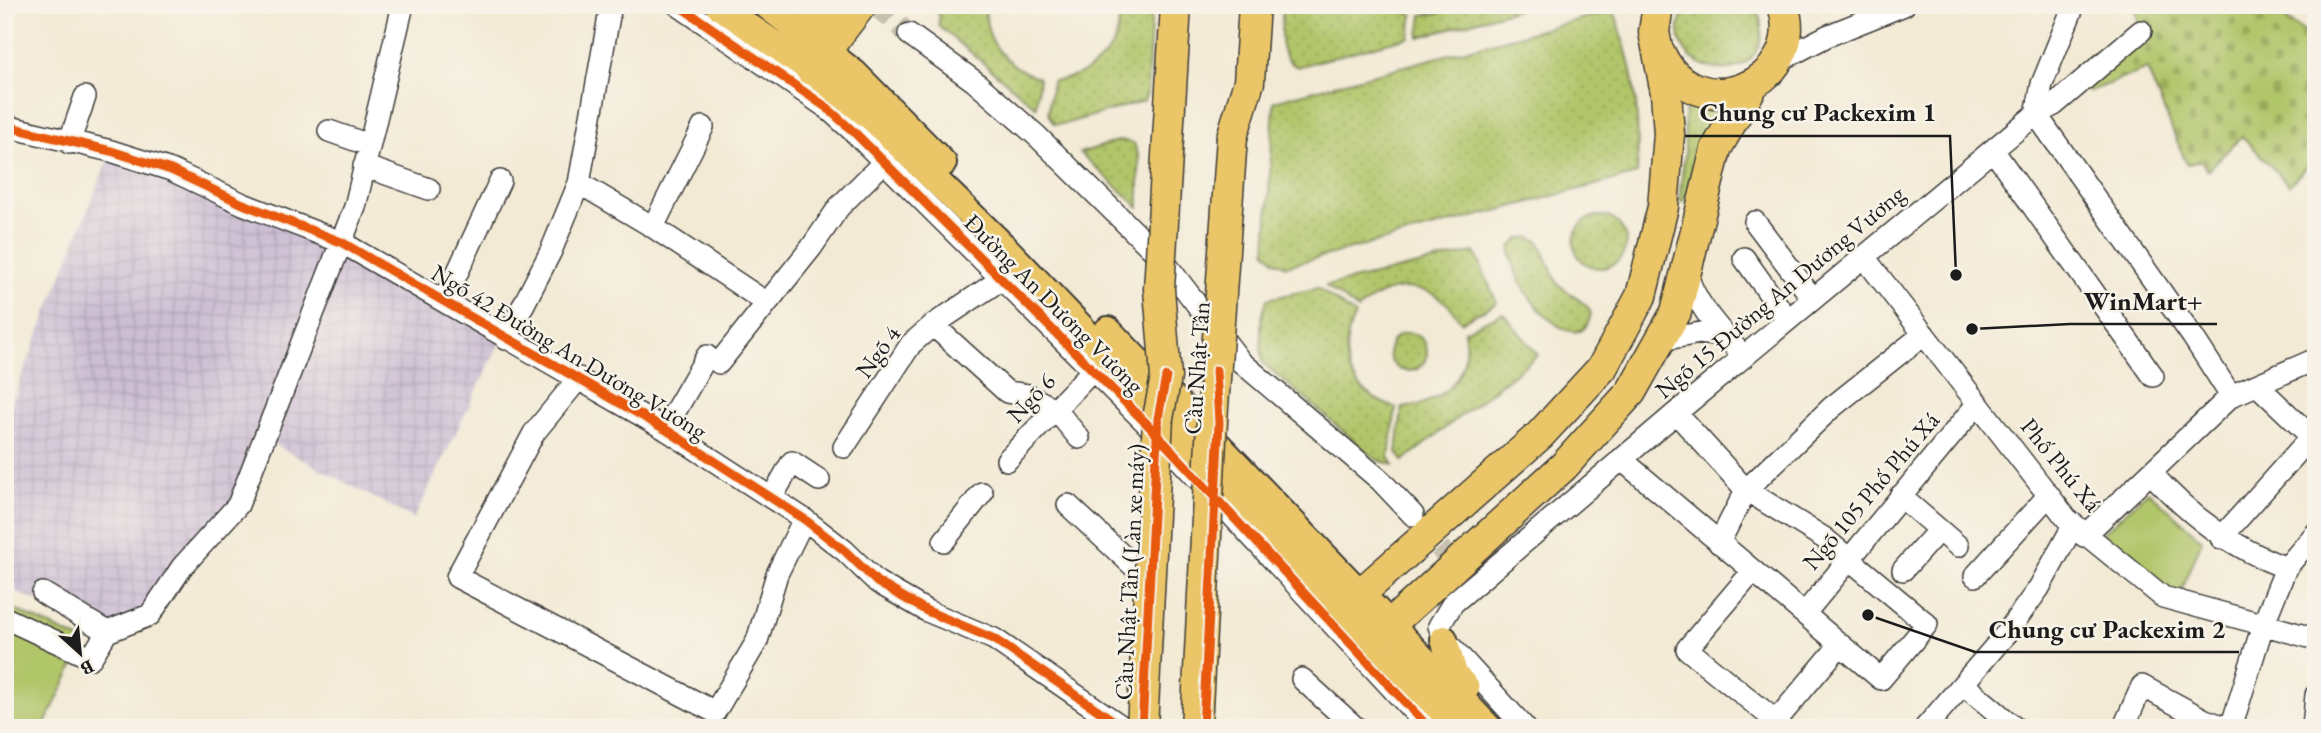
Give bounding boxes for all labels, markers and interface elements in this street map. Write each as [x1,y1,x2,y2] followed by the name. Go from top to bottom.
[1685,89,1950,136] callout: Chung cư Packexim 1
[1700,95,1936,129] text: Chung cư Packexim 1
[1649,178,1911,405] street label: Ngõ 15 Đường An Dương Vương
[958,207,1151,401] street label: Đường An Dương Vương
[426,257,713,447] street label: Ngõ 42 Đường An Dương Vương
[2070,277,2217,324] callout: WinMart+
[2083,284,2203,318] text: WinMart+
[1176,300,1217,435] street label: Cầu Nhật Tân
[848,319,907,384] street label: Ngõ 4
[1000,366,1062,429] street label: Ngõ 6
[1795,405,1946,576] street label: Ngõ 105 Phố Phú Xá
[2014,411,2109,518] street label: Phố Phú Xá
[1107,443,1152,701] street label: Cầu Nhật Tân (Làn xe máy)
[1975,605,2239,652] callout: Chung cư Packexim 2
[1989,612,2225,646] text: Chung cư Packexim 2
[46,618,116,688] north arrow
[76,654,98,682] text: B

